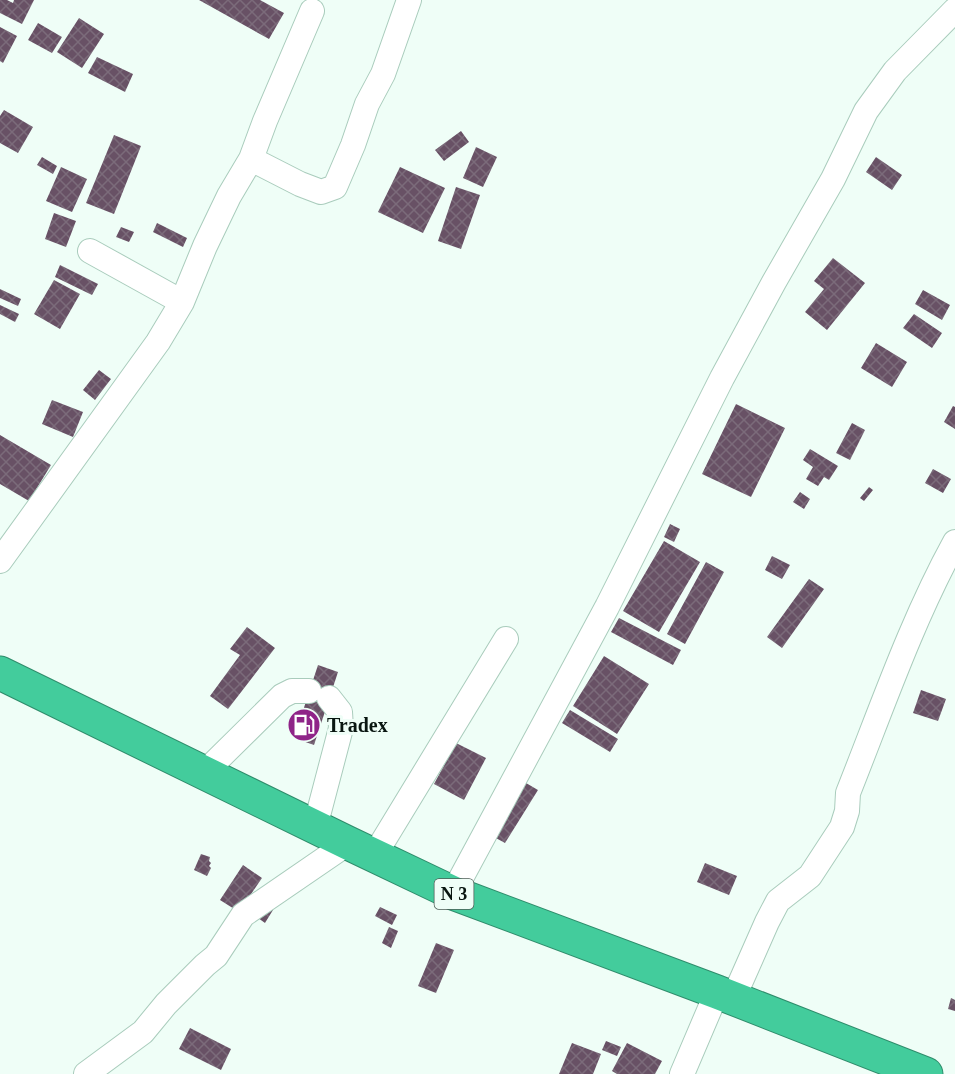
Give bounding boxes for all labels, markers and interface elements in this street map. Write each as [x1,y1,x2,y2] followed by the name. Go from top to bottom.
[286,707,322,743] fuel station icon: Tradex
[327,714,388,736] place label: Tradex
[434,879,474,909] road number: N 3

